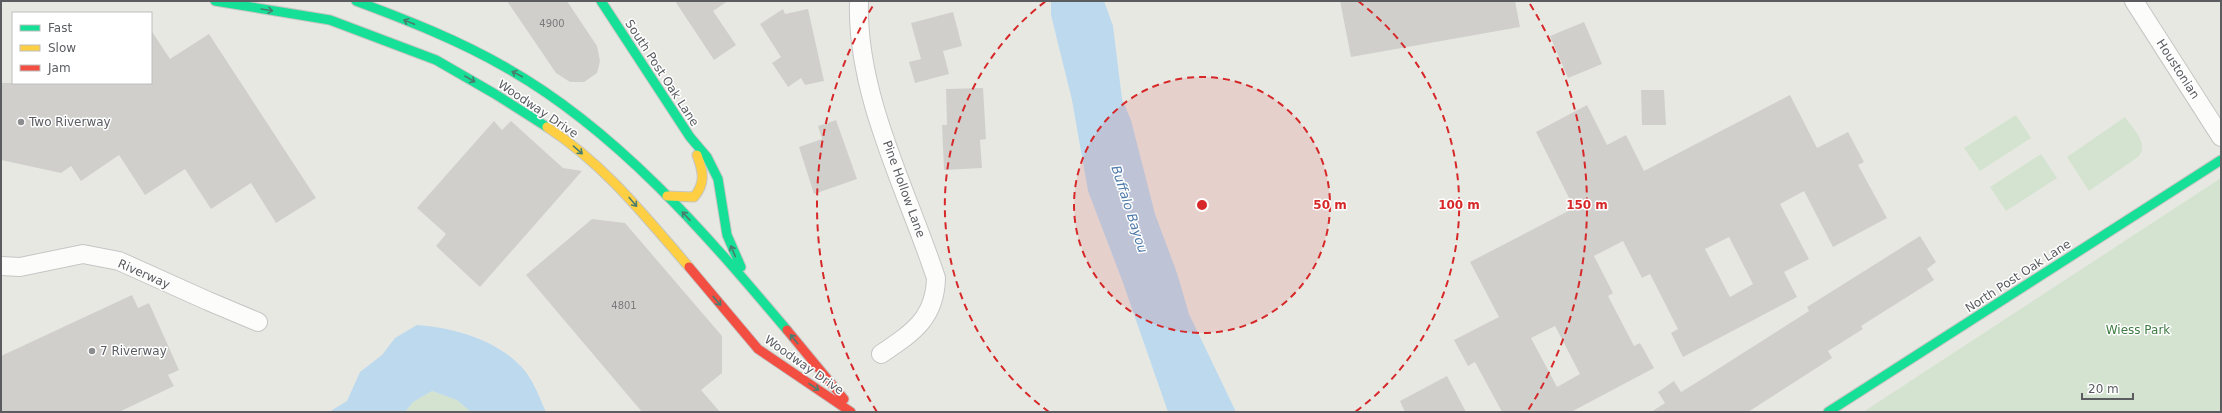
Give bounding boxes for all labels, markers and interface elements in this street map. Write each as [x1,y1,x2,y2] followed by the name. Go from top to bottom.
[261,6,274,14] one-way arrow
[12,12,152,84] legend
[403,17,415,25] one-way arrow
[622,17,702,129] street label: South Post Oak Lane
[539,18,565,29] house number: 4900
[48,21,72,35] text: Fast
[2154,37,2202,101] street label: Houstonian
[48,41,76,55] text: Slow
[47,61,71,75] text: Jam
[511,70,523,77] one-way arrow
[464,76,476,84] one-way arrow
[495,77,581,141] street label: Woodway Drive
[28,115,111,129] place label: Two Riverway
[16,117,26,127] marker: Two Riverway
[880,139,928,239] street label: Pine Hollow Lane
[573,146,583,155] one-way arrow
[1108,164,1151,255] water label: Buffalo Bayou
[629,197,638,207] one-way arrow
[1195,198,1209,212] centre of rings
[1313,198,1347,212] text: 50 m
[1438,198,1480,212] text: 100 m
[1566,198,1608,212] text: 150 m
[681,211,691,221] one-way arrow
[1963,237,2073,315] street label: North Post Oak Lane
[729,245,737,257] one-way arrow
[116,256,172,292] street label: Riverway
[713,296,722,306] one-way arrow
[611,300,637,311] house number: 4801
[2106,323,2170,337] park label: Wiess Park
[762,332,846,398] street label: Woodway Drive
[790,333,799,344] one-way arrow
[100,344,167,358] place label: 7 Riverway
[87,346,97,356] marker: 7 Riverway
[2082,375,2133,401] scale bar
[808,382,819,391] one-way arrow
[2088,382,2119,396] text: 20 m

